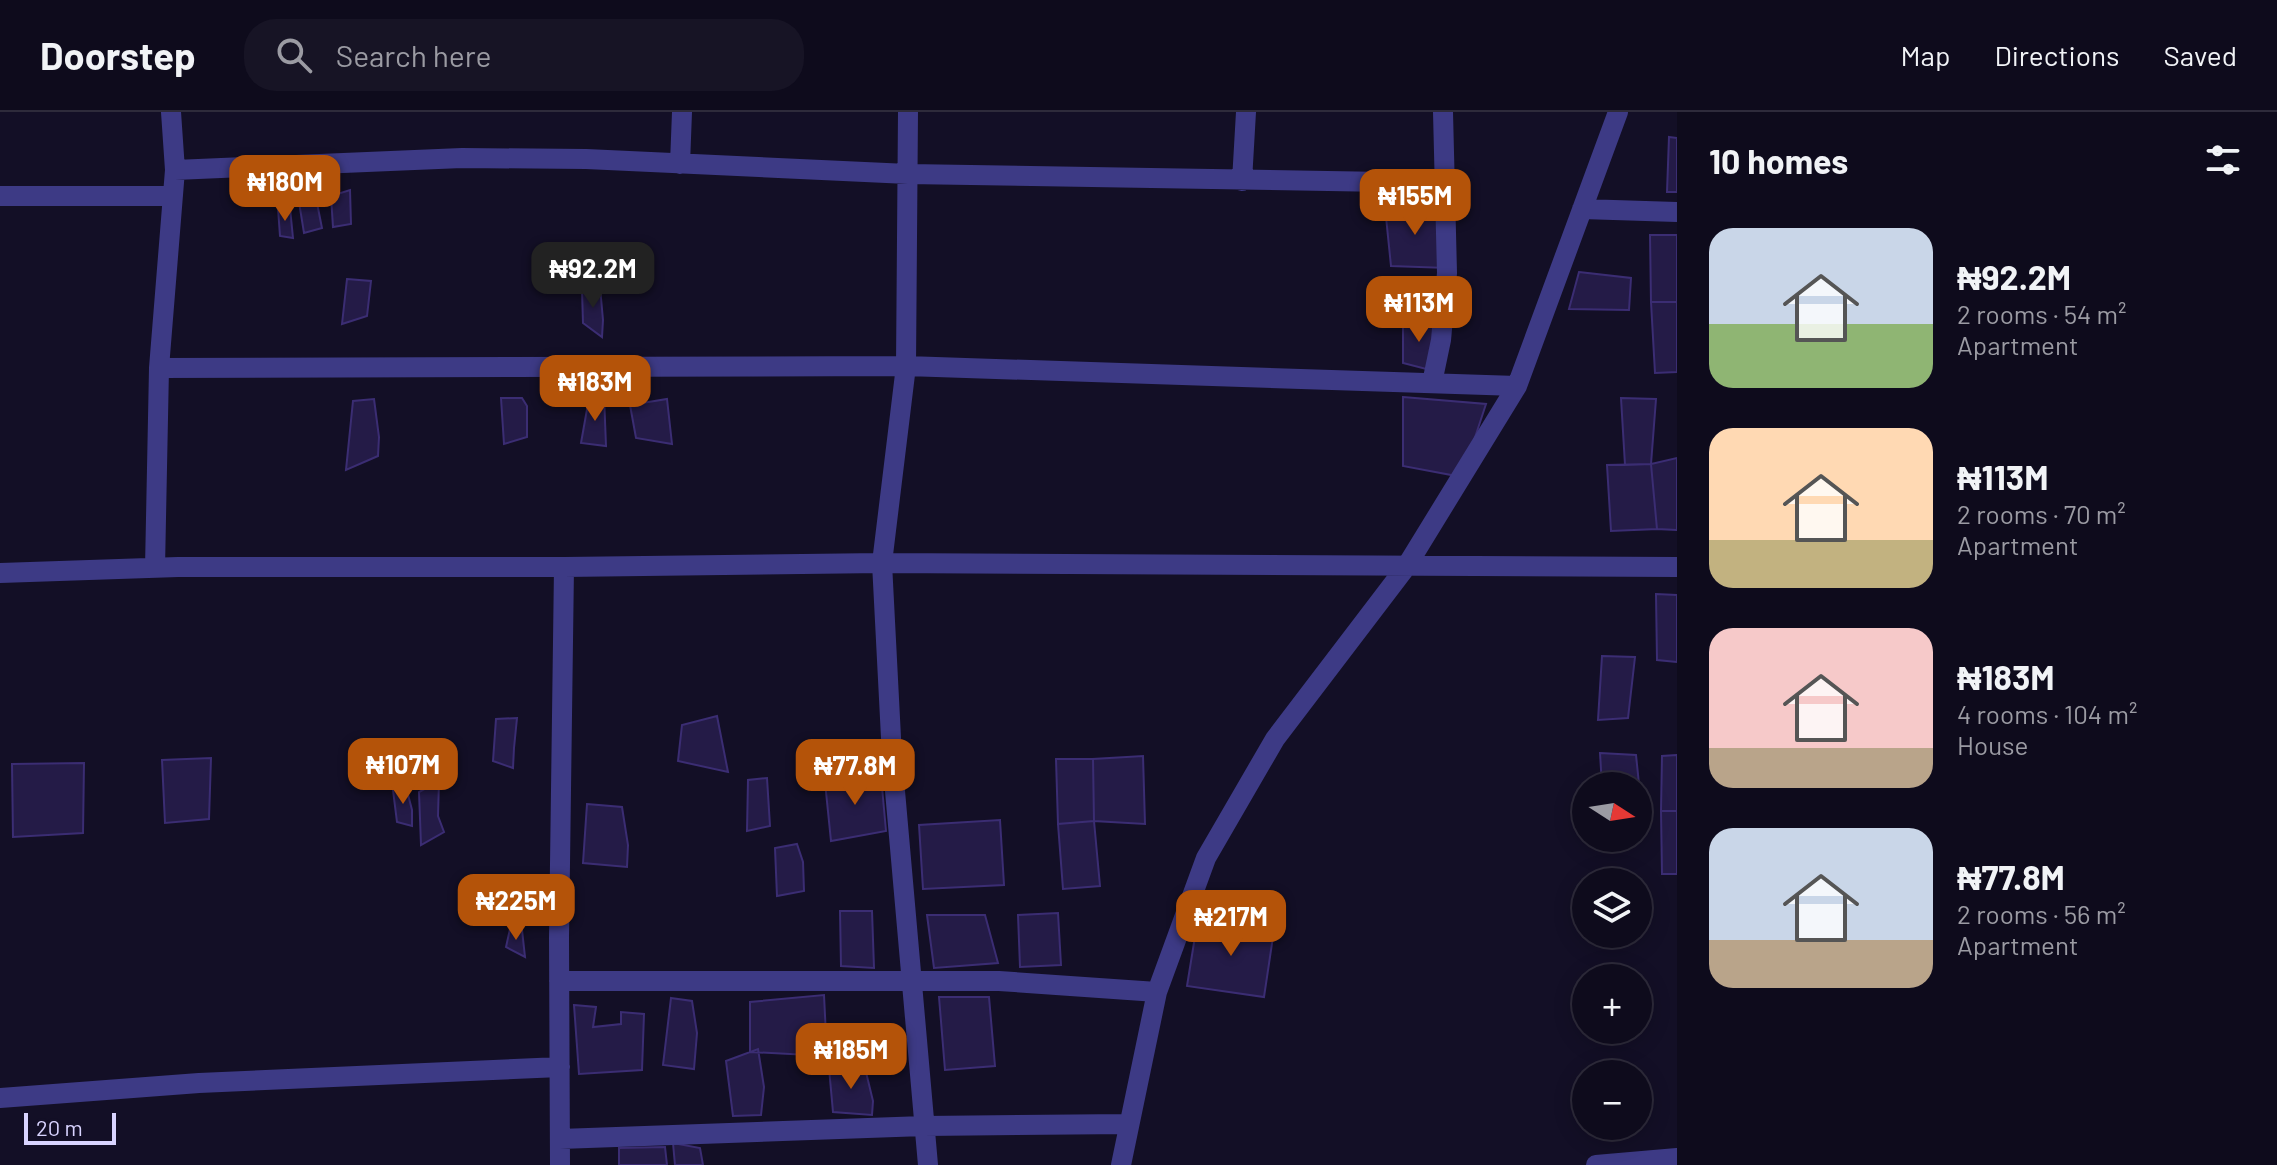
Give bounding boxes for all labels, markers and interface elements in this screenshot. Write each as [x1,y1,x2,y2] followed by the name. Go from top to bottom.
[244,19,804,91] search box
[40,32,196,78] text: Doorstep
[272,33,316,77] icon: search
[336,37,492,73] text: Search here
[1901,38,1950,72] text: Map
[1994,38,2120,72] text: Directions
[2164,38,2237,72] text: Saved
[2201,138,2245,182] icon: filters
[1709,140,1848,181] text: 10 homes
[229,155,341,223] pin: ₦180M
[247,165,323,196] text: ₦180M
[1359,169,1471,237] pin: ₦155M
[1378,179,1452,210] text: ₦155M
[528,242,658,310] pin: ₦92.2M
[549,252,637,283] text: ₦92.2M
[1957,256,2071,297] text: ₦92.2M
[1773,260,1869,356] icon: home
[1363,276,1475,344] pin: ₦113M
[1384,286,1454,317] text: ₦113M
[1957,298,2127,329] text: 2 rooms · 54 m²
[1957,329,2078,360] text: Apartment
[539,355,651,423] pin: ₦183M
[558,365,632,396] text: ₦183M
[1957,456,2049,497] text: ₦113M
[1773,460,1869,556] icon: home
[1957,498,2126,529] text: 2 rooms · 70 m²
[1957,529,2078,560] text: Apartment
[1957,656,2055,697] text: ₦183M
[1773,660,1869,756] icon: home
[1957,698,2137,729] text: 4 rooms · 104 m²
[1957,729,2028,760] text: House
[347,738,459,806] pin: ₦107M
[790,739,920,807] pin: ₦77.8M
[366,748,440,779] text: ₦107M
[814,749,896,780] text: ₦77.8M
[1572,772,1652,852] north arrow
[1572,772,1652,1140] map controls
[1957,856,2065,897] text: ₦77.8M
[1773,860,1869,956] icon: home
[1572,868,1652,948] button: layers
[460,874,572,942] pin: ₦225M
[476,884,556,915] text: ₦225M
[1175,890,1287,958] pin: ₦217M
[1957,898,2126,929] text: 2 rooms · 56 m²
[1194,900,1268,931] text: ₦217M
[1957,929,2078,960] text: Apartment
[1572,964,1652,1044] button: +
[795,1023,907,1091] pin: ₦185M
[814,1033,888,1064] text: ₦185M
[1572,1060,1652,1140] button: −
[24,1109,116,1145] scale bar
[36,1114,83,1140] text: 20 m

